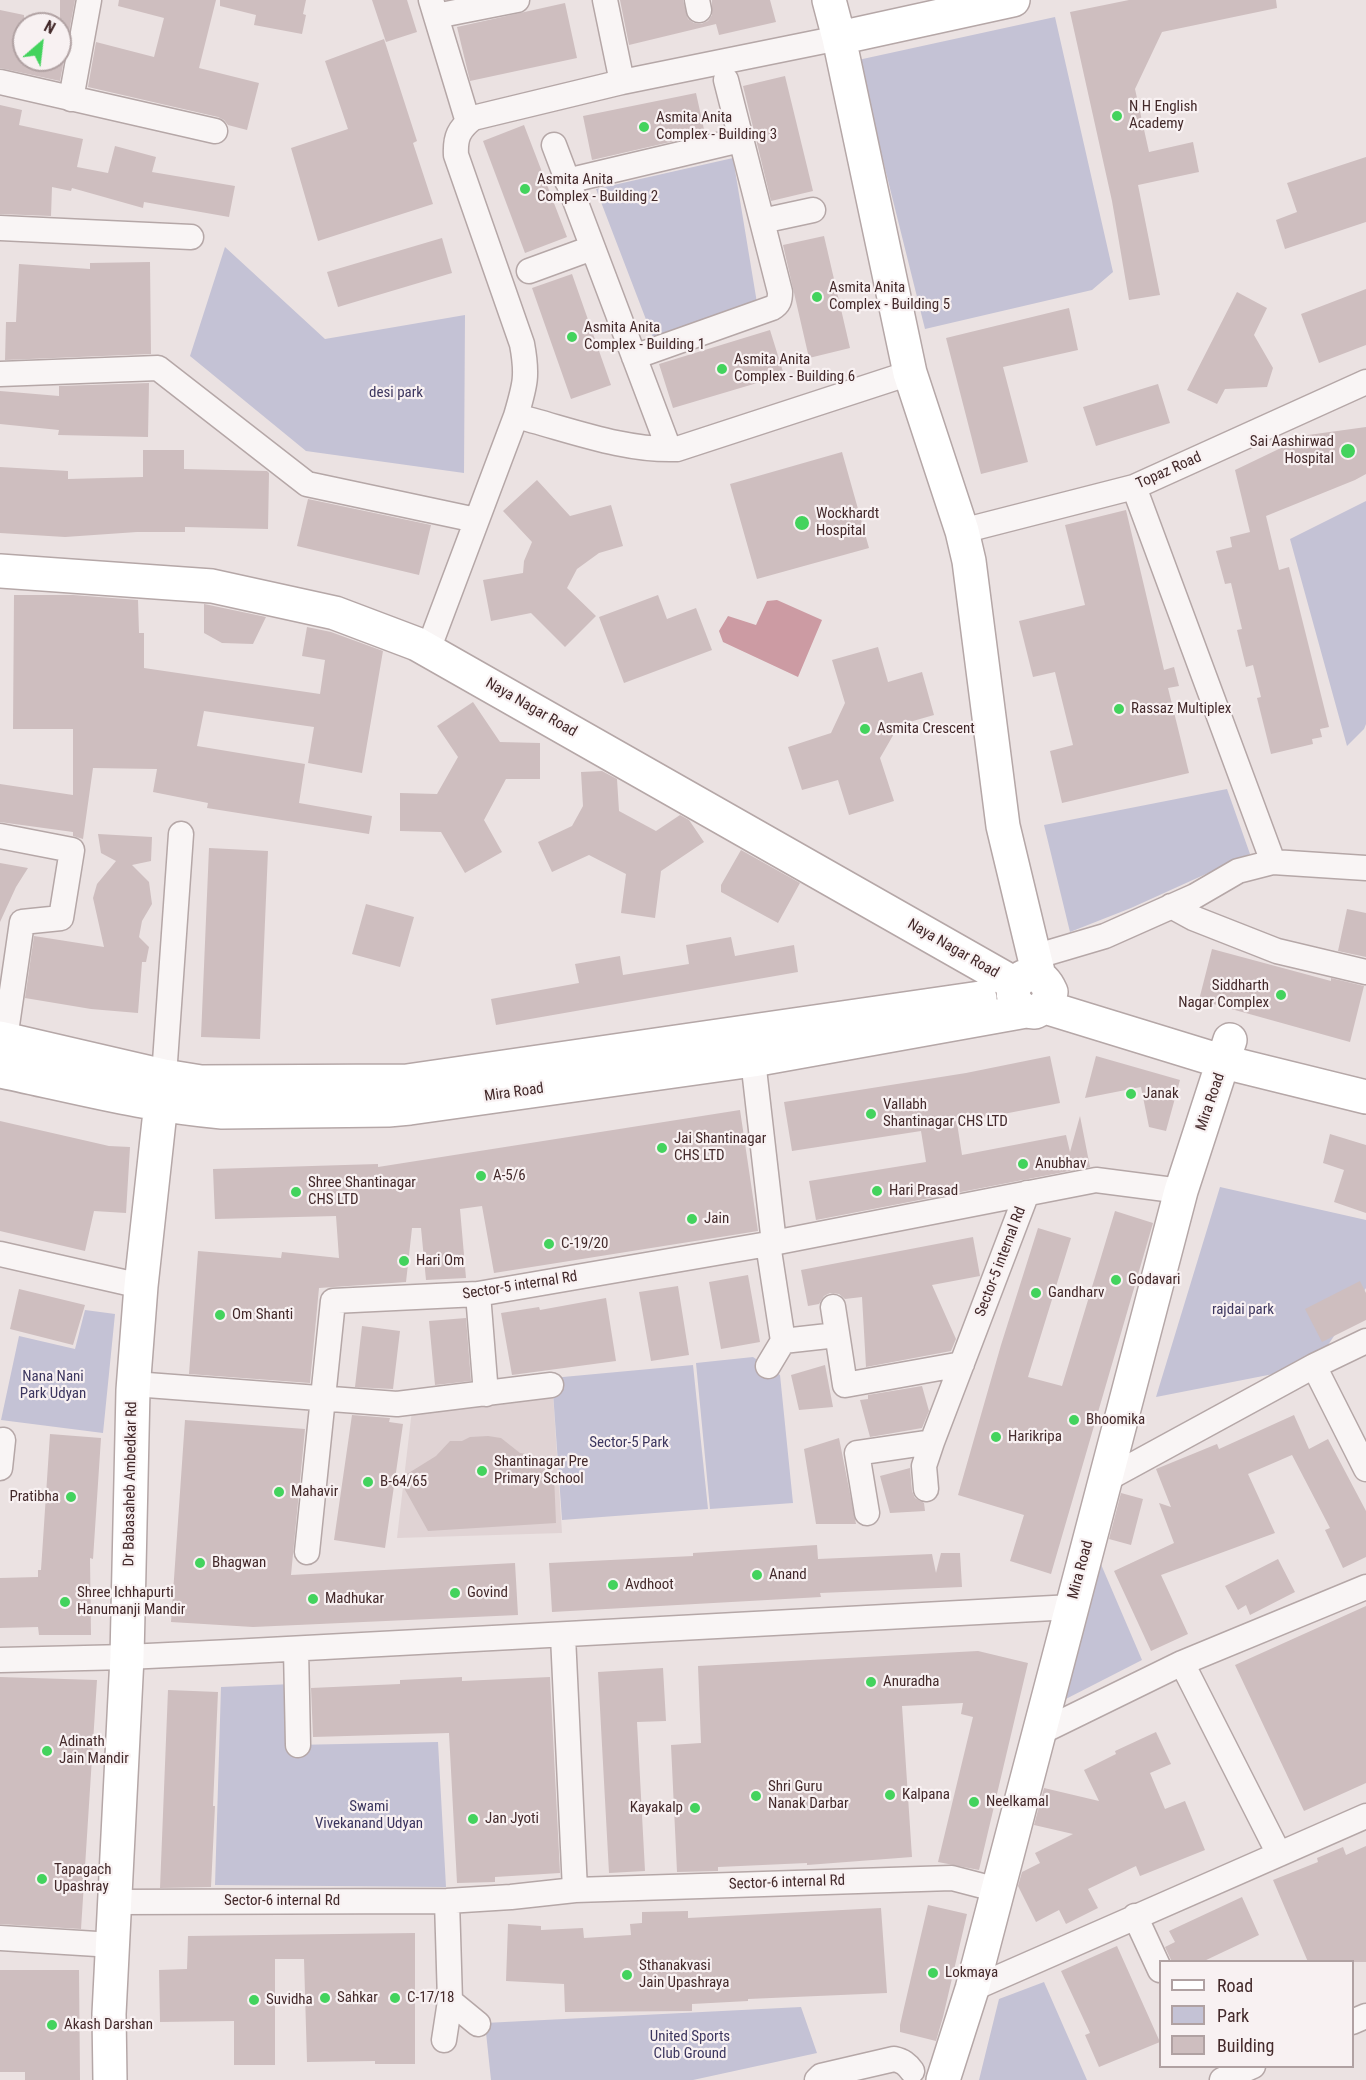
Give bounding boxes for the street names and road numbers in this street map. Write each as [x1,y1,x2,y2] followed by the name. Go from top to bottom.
[1134,449,1204,493] street label: Topaz Road
[482,675,580,741] street label: Naya Nagar Road
[904,916,1002,982] street label: Naya Nagar Road
[1193,1071,1229,1133] street label: Mira Road
[483,1080,545,1106] street label: Mira Road
[972,1205,1030,1319] street label: Sector-5 internal Rd
[461,1268,579,1304] street label: Sector-5 internal Rd
[121,1401,141,1567] street label: Dr Babasaheb Ambedkar Rd
[1065,1539,1097,1601] street label: Mira Road
[729,1872,845,1894] street label: Sector-6 internal Rd
[224,1892,340,1910] street label: Sector-6 internal Rd

